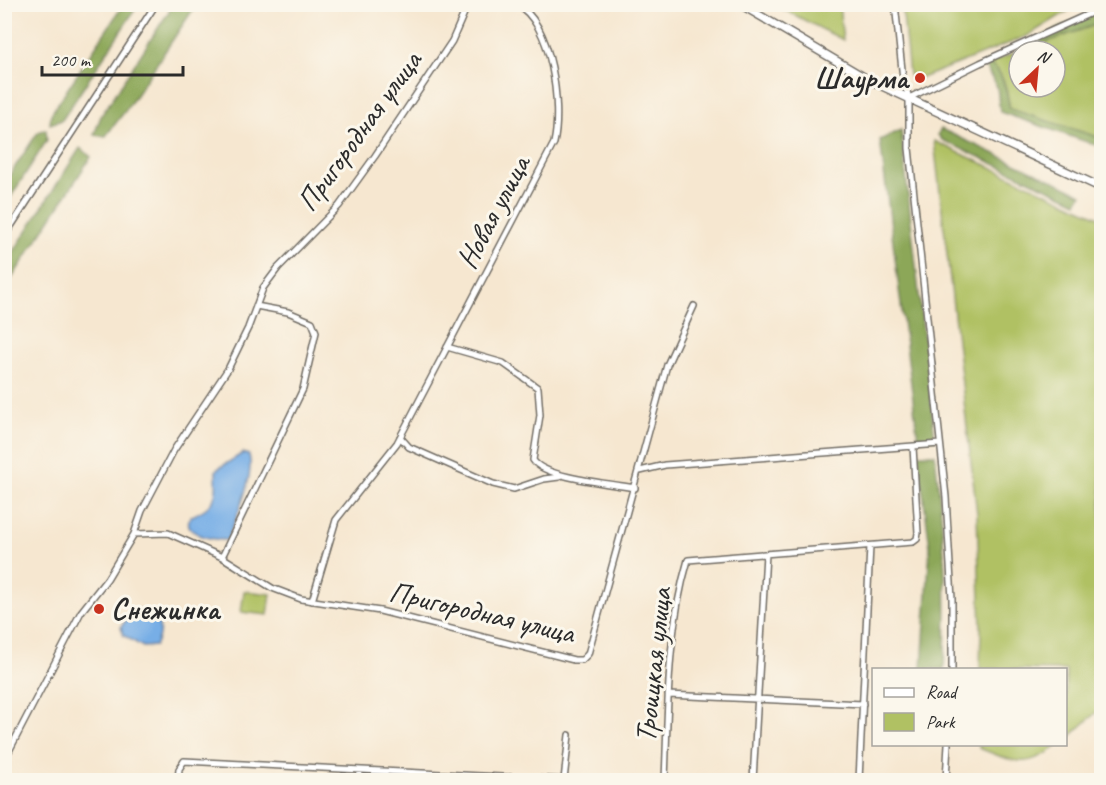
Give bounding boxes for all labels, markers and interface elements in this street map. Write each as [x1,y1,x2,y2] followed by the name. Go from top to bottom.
[42,39,183,77] scale bar
[1007,39,1067,99] north arrow
[288,42,431,219] street label: Пригородная улица
[1034,45,1055,69] text: N
[51,49,92,71] text: 200 m
[814,59,911,98] place label: Шаурма
[913,71,927,85] marker: Шаурма
[447,147,540,275] street label: Новая улица
[386,572,580,652] street label: Пригородная улица
[626,584,680,744] street label: Троицкая улица
[111,590,222,628] place label: Снежинка
[92,602,106,616] marker: Снежинка
[872,668,1067,746] legend
[926,681,959,703] text: Road
[926,711,956,733] text: Park

